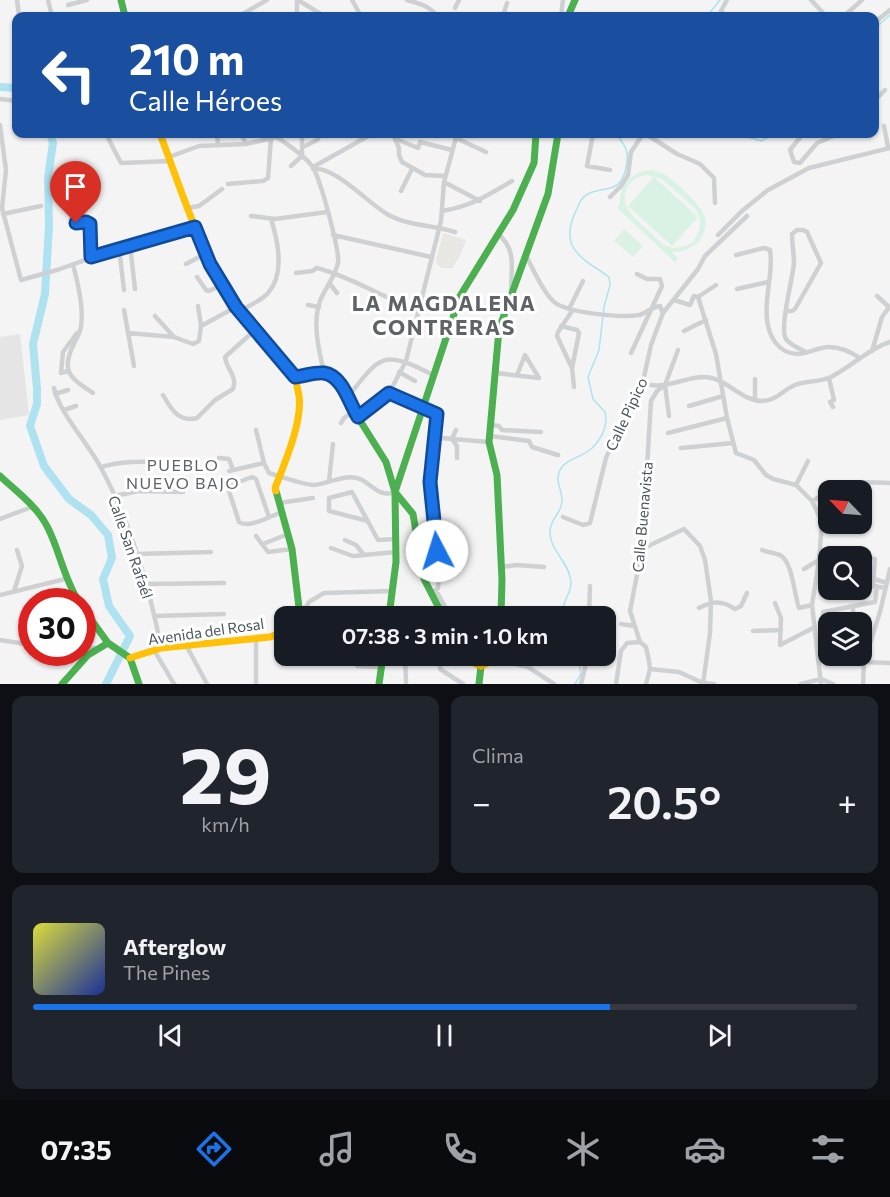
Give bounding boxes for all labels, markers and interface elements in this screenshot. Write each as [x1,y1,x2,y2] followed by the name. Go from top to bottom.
[129,32,244,84] text: 210 m
[30,36,108,114] icon: left
[129,84,282,117] text: Calle Héroes
[50,161,101,223] pin
[59,170,92,203] icon: arrive
[352,290,536,339] district label: LA MAGDALENA CONTRERAS
[601,374,651,454] street label: Calle Pipico
[126,455,240,492] district label: PUEBLO NUEVO BAJO
[628,461,656,573] street label: Calle Buenavista
[818,480,872,534] north arrow
[818,480,872,666] map controls
[105,493,157,601] street label: Calle San Rafaél
[405,519,469,583] position arrow
[818,546,872,600] button: search
[18,588,96,666] speed limit sign: 30
[818,612,872,666] button: layers
[147,614,265,648] street label: Avenida del Rosal
[342,622,548,649] text: 07:38 · 3 min · 1.0 km
[179,725,272,820] text: 29
[472,743,524,767] text: Clima
[607,773,721,828] text: 20.5°
[472,781,491,822] text: −
[838,781,857,822] text: +
[201,812,250,836] text: km/h
[123,933,226,960] text: Afterglow
[123,960,210,984] text: The Pines
[154,1019,187,1052] icon: previous
[428,1019,461,1052] icon: pause
[703,1019,736,1052] icon: next
[193,1128,235,1170] icon: directions
[316,1128,358,1170] icon: music
[439,1128,481,1170] icon: phone
[562,1128,604,1170] icon: climate
[684,1128,726,1170] icon: car
[807,1128,849,1170] icon: filters
[40,1133,112,1166] text: 07:35

